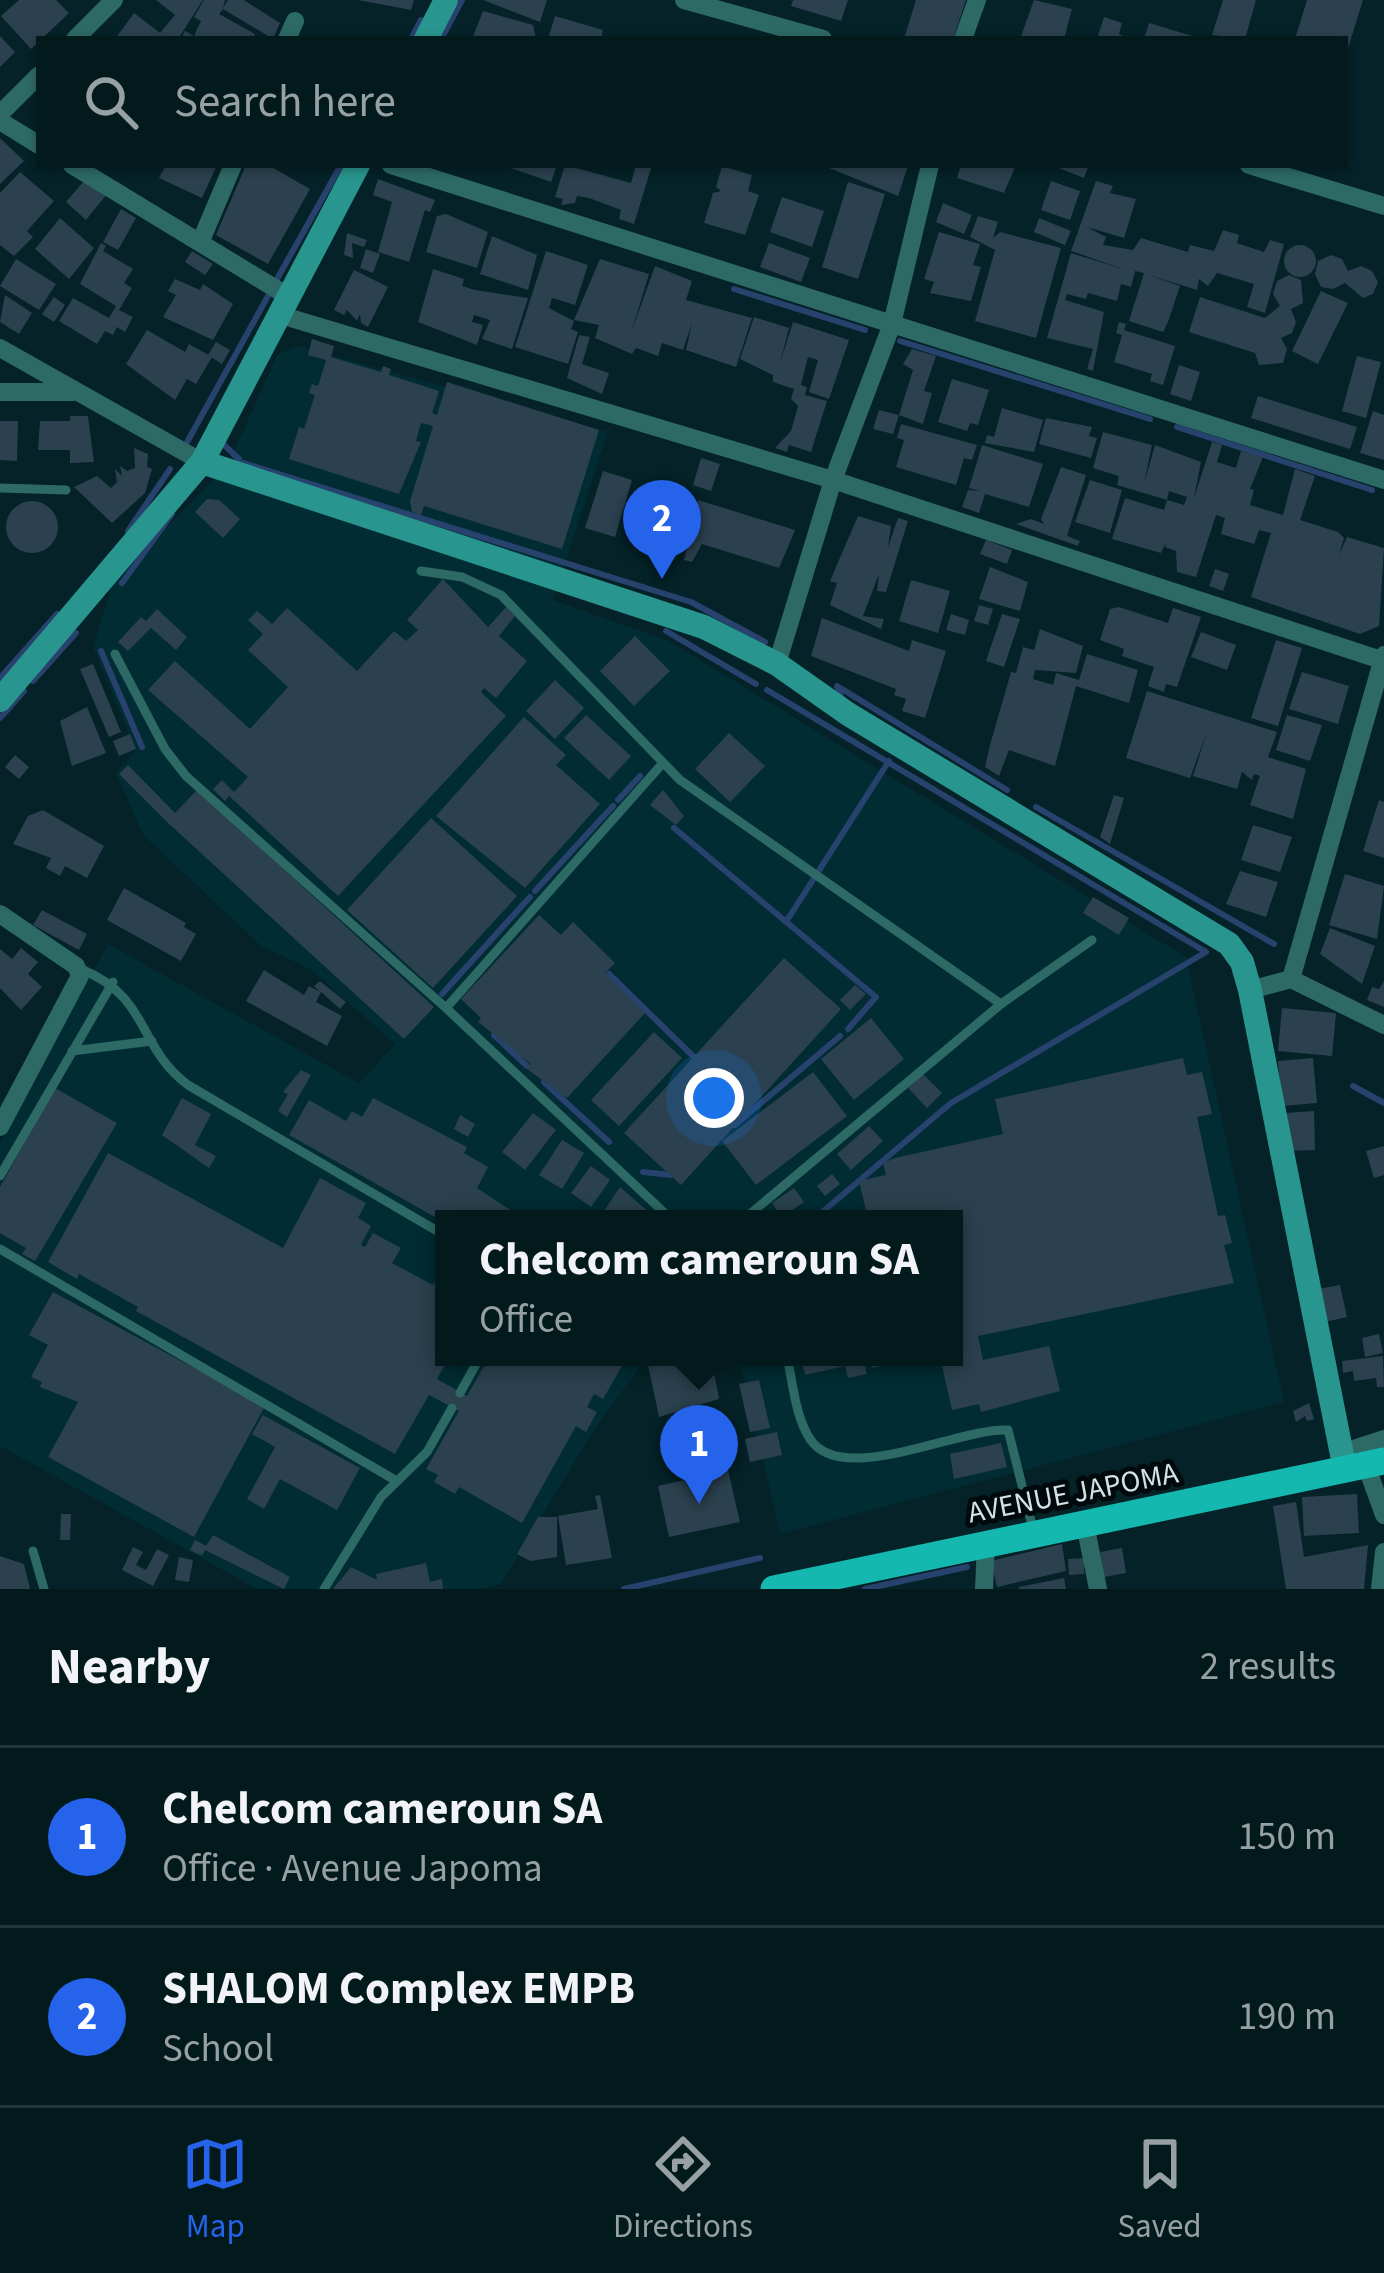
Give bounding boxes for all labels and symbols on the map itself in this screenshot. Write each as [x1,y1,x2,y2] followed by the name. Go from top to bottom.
[623,480,701,579] pin: 2
[684,1068,744,1128] your location
[660,1405,738,1504] pin: 1
[964,1451,1183,1534] street label: AVENUE JAPOMA

